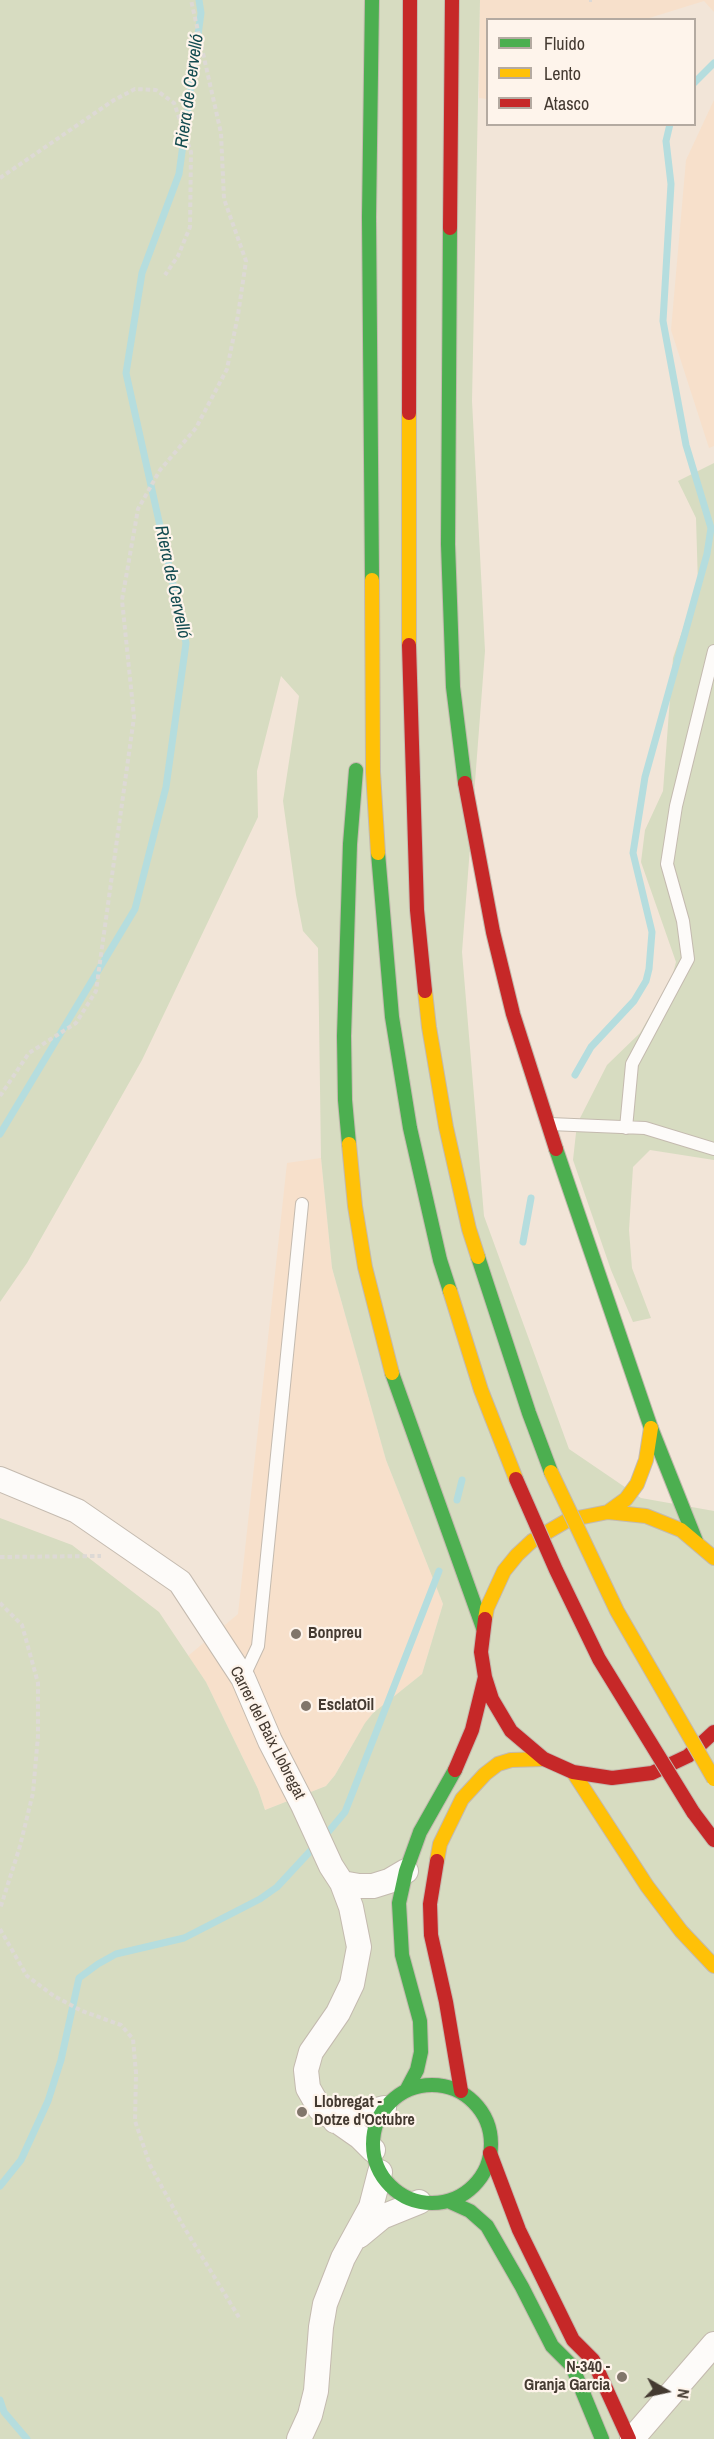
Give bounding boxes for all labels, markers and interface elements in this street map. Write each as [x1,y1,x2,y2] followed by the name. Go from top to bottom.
[486,18,696,126] legend
[544,31,585,56] text: Fluido
[171,33,209,149] water label: Riera de Cervelló
[544,61,581,86] text: Lento
[544,91,589,116] text: Atasco
[149,524,195,640] water label: Riera de Cervelló
[308,1624,362,1644] place label: Bonpreu
[289,1627,303,1641] marker: Bonpreu
[225,1663,309,1803] street label: Carrer del Baix Llobregat
[318,1696,374,1716] place label: EsclatOil
[299,1699,313,1713] marker: EsclatOil
[314,2093,415,2131] place label: Llobregat - Dotze d'Octubre
[295,2105,309,2119] marker: Llobregat - Dotze d'Octubre
[524,2358,610,2396] place label: N-340 - Granja Garcia
[636,2361,696,2421] north arrow
[615,2370,629,2384] marker: N-340 - Granja Garcia
[672,2387,695,2400] text: N

